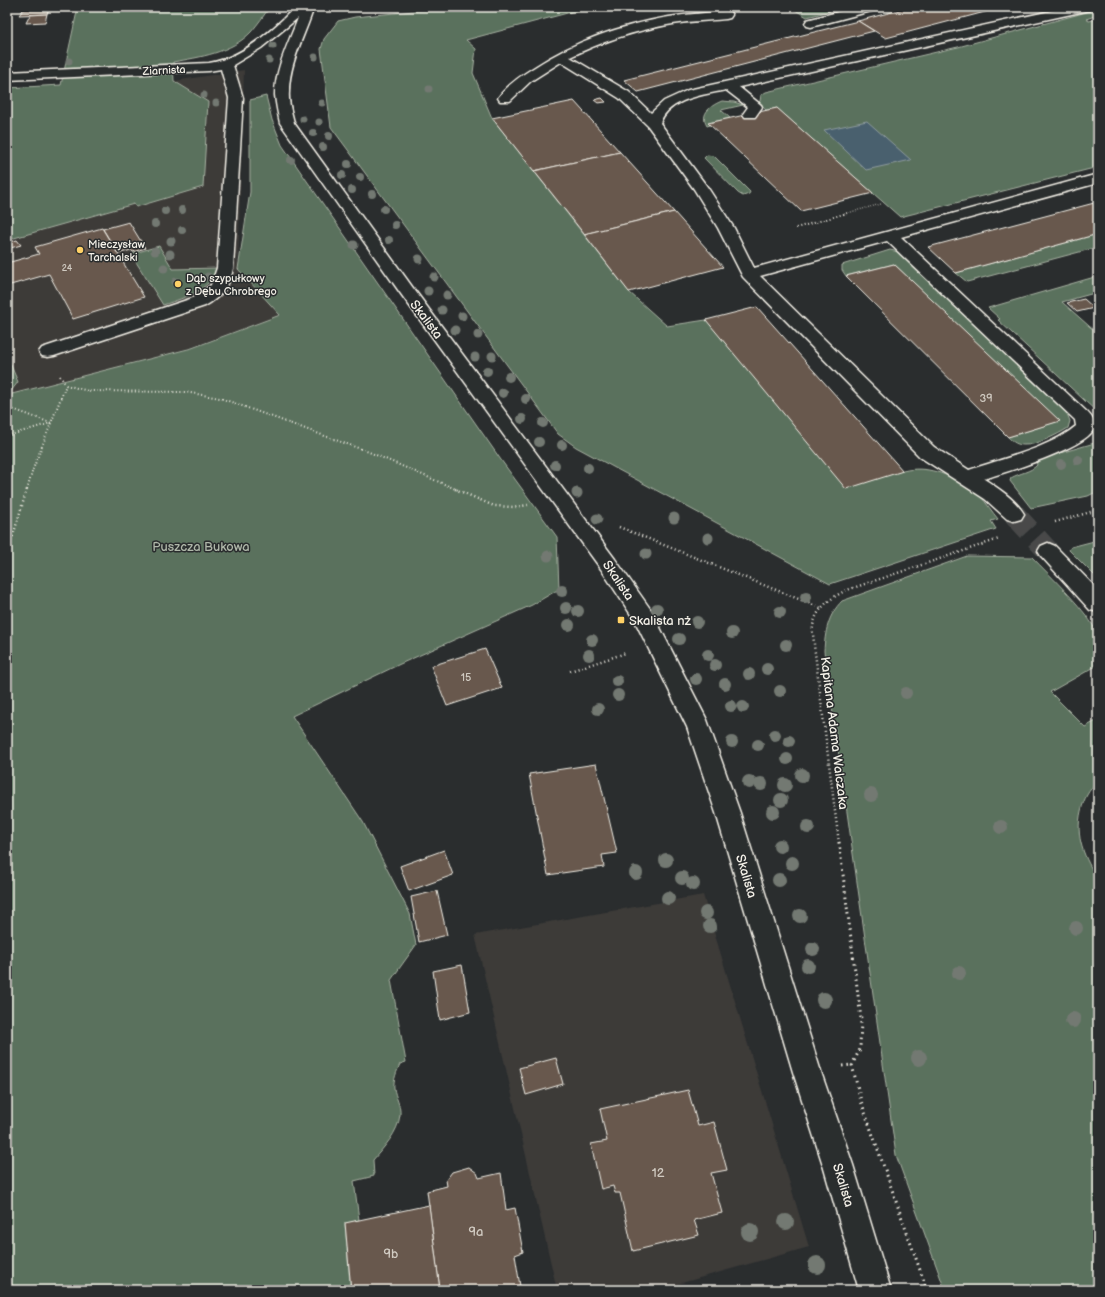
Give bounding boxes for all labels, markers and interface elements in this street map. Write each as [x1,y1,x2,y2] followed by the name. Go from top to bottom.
[141,63,186,78] street label: Ziarnista
[88,238,146,264] place label: Mieczysław Tarchalski
[75,245,85,255] marker: Mieczysław Tarchalski
[62,263,73,274] house number: 24
[186,272,277,298] place label: Dąb szypułkowy z Dębu Chrobrego
[173,279,183,289] marker: Dąb szypułkowy z Dębu Chrobrego
[406,297,446,342] street label: Skalista
[979,392,993,405] house number: 39
[152,539,250,555] park label: Puszcza Bukowa
[599,558,637,604] street label: Skalista
[629,613,692,629] place label: Skalista nż
[616,615,626,625] marker: Skalista nż
[817,656,851,811] street label: Kapitana Adama Walczaka
[461,671,471,684] house number: 15
[732,853,760,900] street label: Skalista
[829,1162,857,1209] street label: Skalista
[652,1165,665,1181] house number: 12
[469,1224,483,1240] house number: 9a
[384,1246,398,1262] house number: 9b

